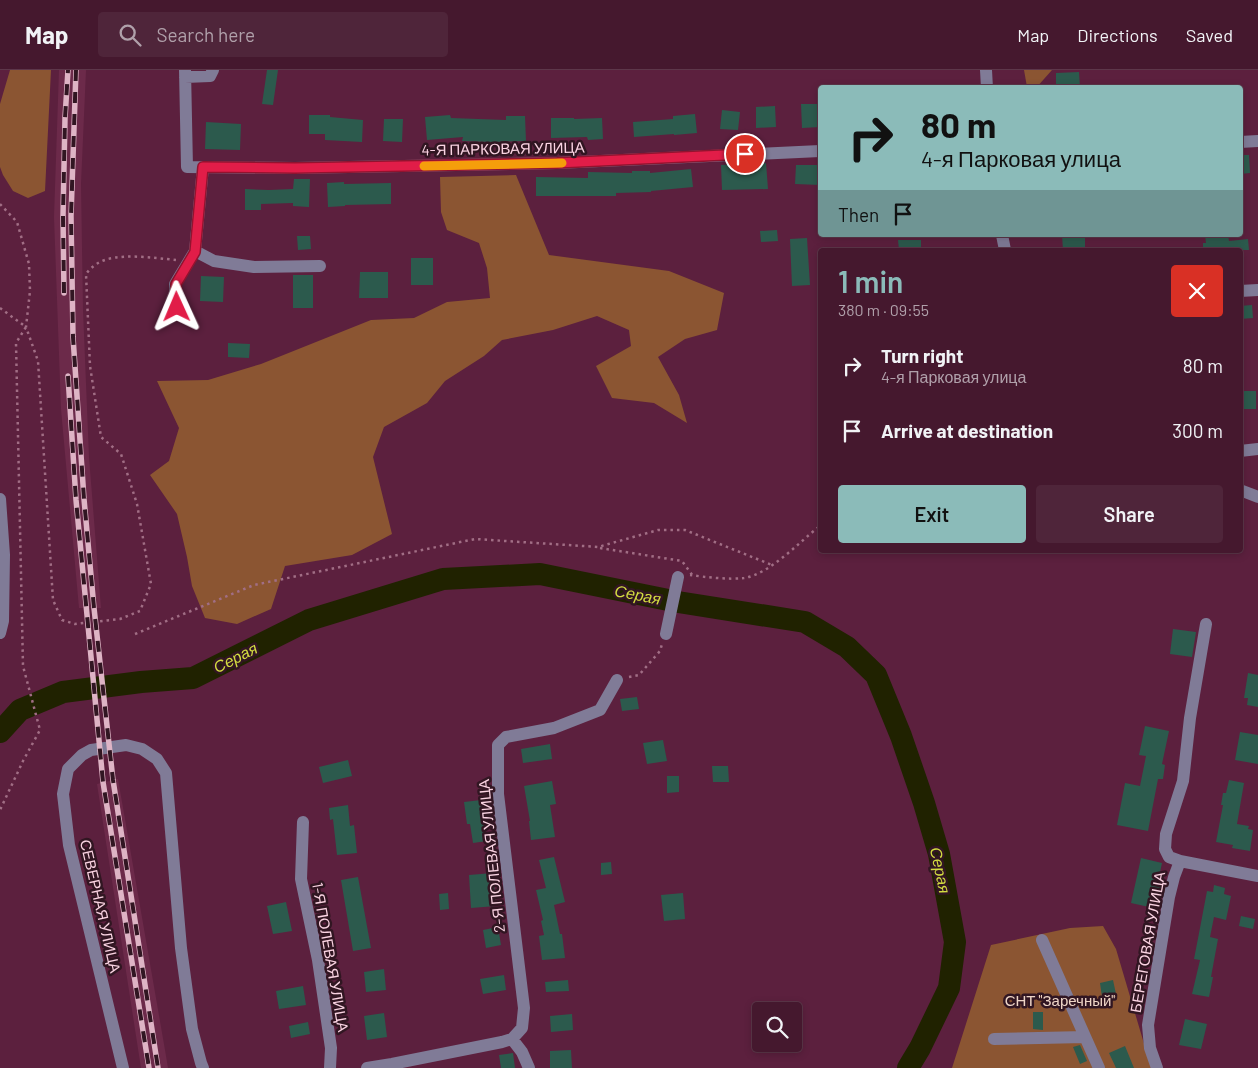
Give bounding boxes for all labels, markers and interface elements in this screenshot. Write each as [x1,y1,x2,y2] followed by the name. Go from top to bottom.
[98,12,448,57] search box
[25,20,68,49] text: Map
[116,21,144,49] icon: search
[156,23,255,46] text: Search here
[1017,24,1049,46] text: Map
[1077,24,1158,46] text: Directions
[1186,24,1233,46] text: Saved
[921,103,996,145] text: 80 m
[838,105,903,170] icon: right
[724,133,766,175] pin
[421,138,585,158] street label: 4-Я ПАРКОВАЯ УЛИЦА
[731,140,759,168] icon: arrive
[921,145,1121,171] text: 4-я Парковая улица
[889,200,917,228] icon: arrive
[838,203,879,226] text: Then
[838,263,903,299] text: 1 min
[1171,265,1223,317] button: close
[150,280,202,332] position arrow
[838,300,929,319] text: 380 m · 09:55
[881,344,963,367] text: Turn right
[838,352,866,380] icon: right
[1183,354,1223,377] text: 80 m
[881,367,1026,386] text: 4-я Парковая улица
[838,417,866,445] icon: arrive
[881,419,1053,442] text: Arrive at destination
[1172,419,1223,442] text: 300 m
[838,485,1026,543] button: Exit
[1036,485,1223,543] button: Share
[613,580,663,608] water label: Серая
[210,638,261,676] water label: Серая
[474,778,508,934] street label: 2-Я ПОЛЕВАЯ УЛИЦА
[77,838,125,974] street label: СЕВЕРНАЯ УЛИЦА
[927,845,955,895] water label: Серая
[1126,870,1168,1014] street label: БЕРЕГОВАЯ УЛИЦА
[309,881,353,1033] street label: 1-Я ПОЛЕВАЯ УЛИЦА
[1005,991,1115,1009] park label: СНТ "Заречный"
[752,1002,802,1052] map controls
[752,1002,802,1052] button: search

